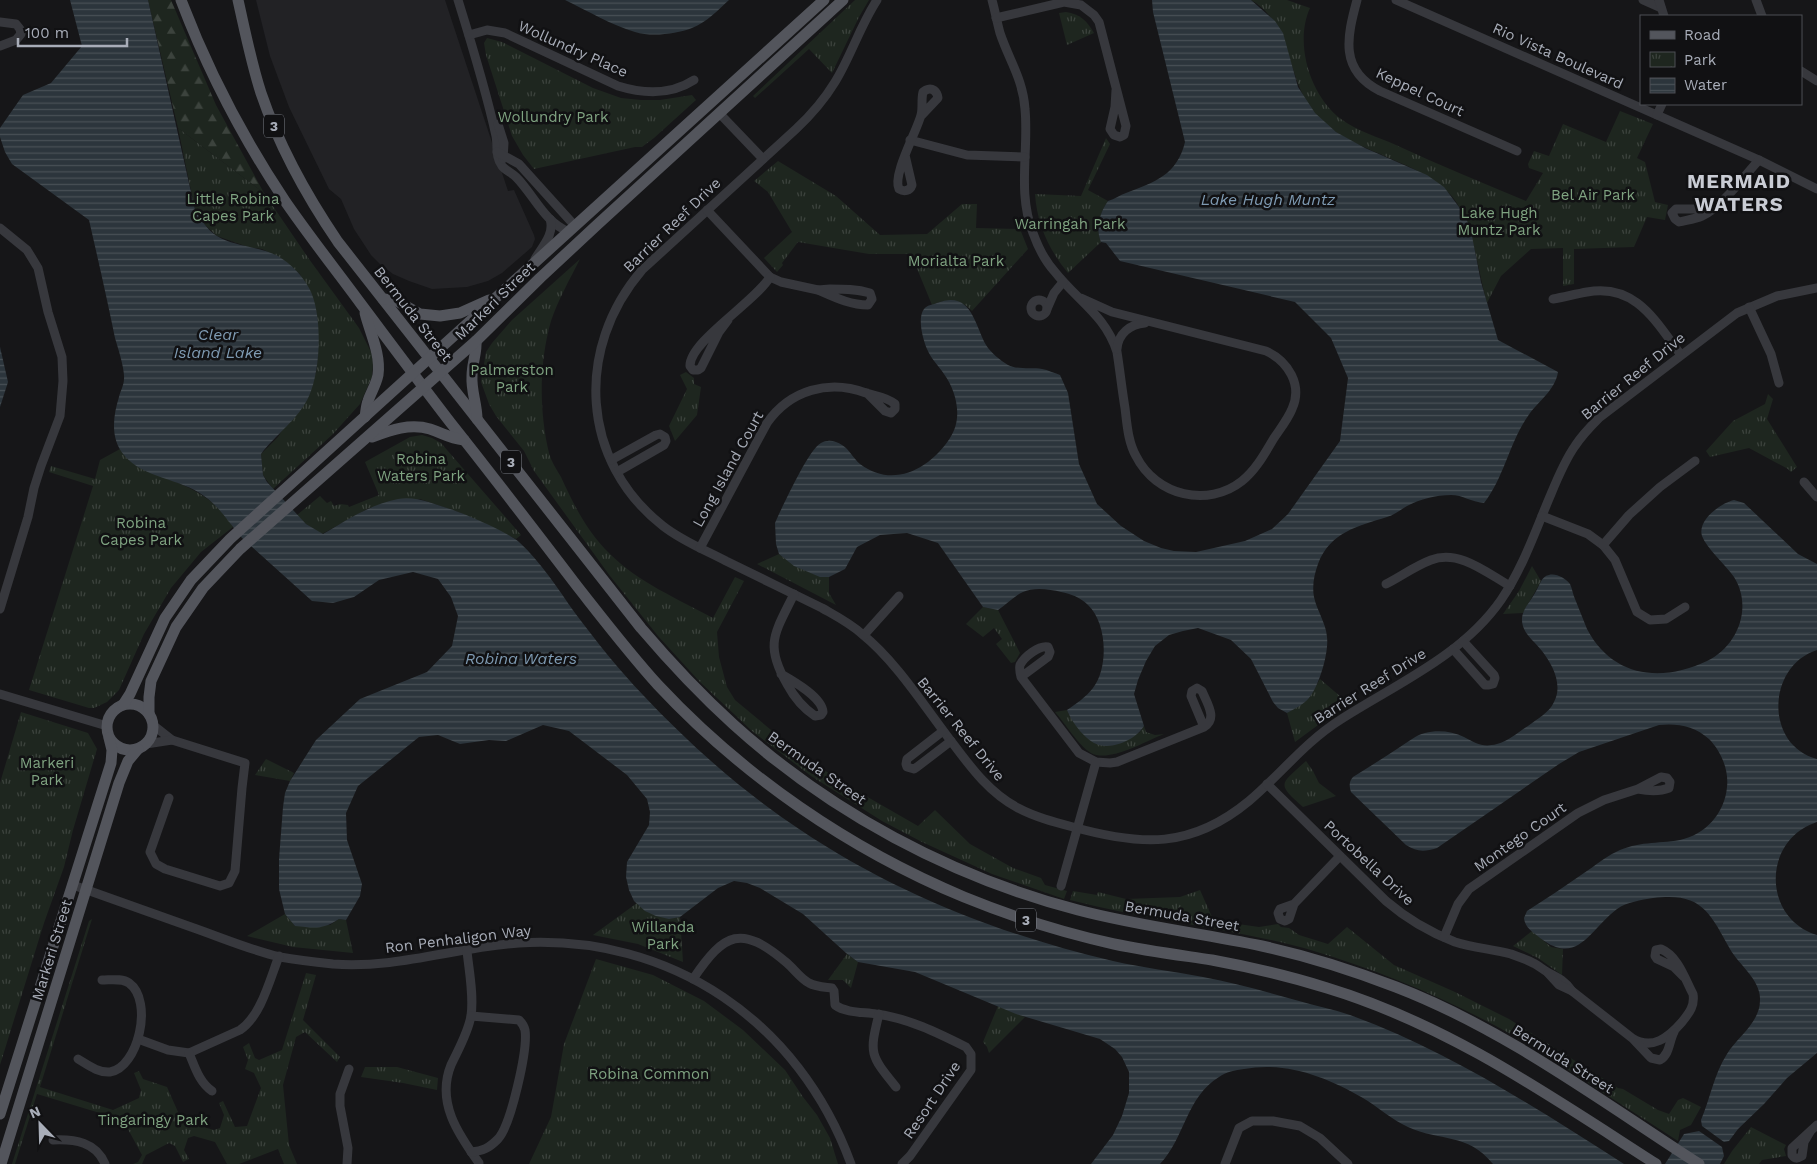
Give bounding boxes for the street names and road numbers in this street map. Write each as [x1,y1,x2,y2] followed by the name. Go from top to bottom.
[515,17,631,81] street label: Wollundry Place
[1490,19,1626,93] street label: Rio Vista Boulevard
[1373,64,1468,121] street label: Keppel Court
[264,114,284,138] road number: 3
[619,174,725,276] street label: Barrier Reef Drive
[451,258,539,344] street label: Markeri Street
[370,263,456,366] street label: Bermuda Street
[1577,328,1689,424] street label: Barrier Reef Drive
[689,407,768,530] street label: Long Island Court
[501,451,521,474] road number: 3
[1311,644,1429,728] street label: Barrier Reef Drive
[913,673,1009,785] street label: Barrier Reef Drive
[764,727,870,809] street label: Bermuda Street
[1470,798,1570,875] street label: Montego Court
[1320,817,1418,909] street label: Portobella Drive
[28,897,76,1003] street label: Markeri Street
[1123,897,1241,935] street label: Bermuda Street
[1016,908,1036,932] road number: 3
[384,921,532,957] street label: Ron Penhaligon Way
[1509,1021,1618,1098] street label: Bermuda Street
[899,1058,965,1142] street label: Resort Drive

